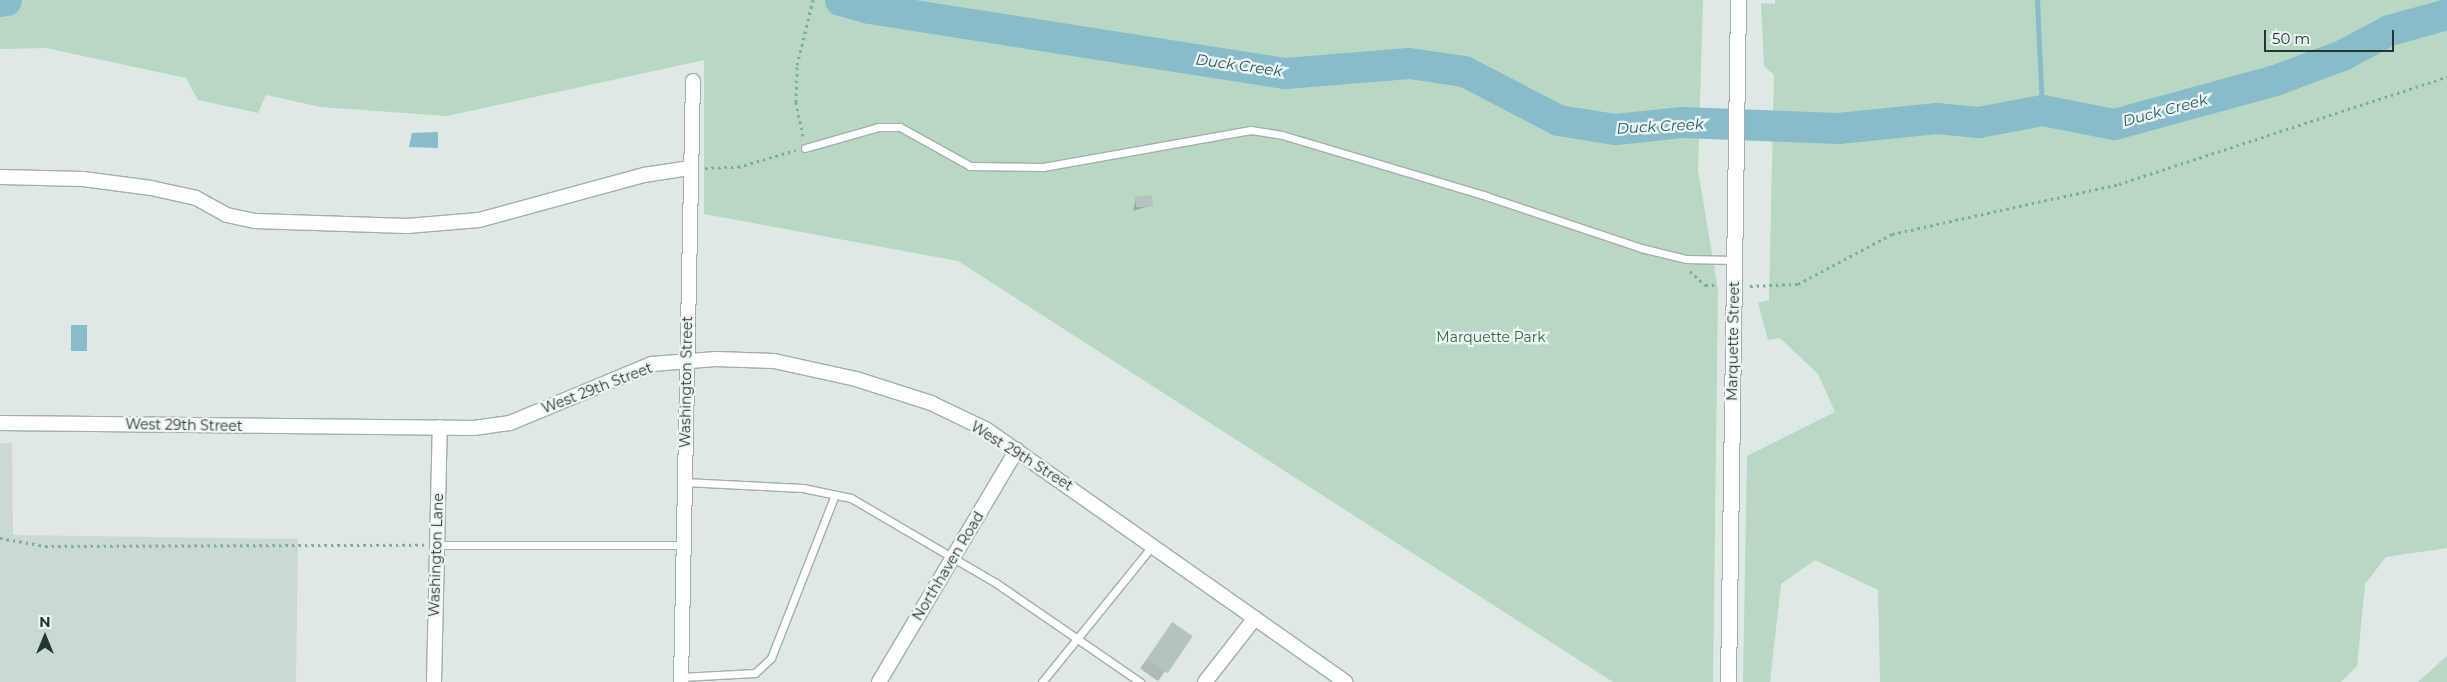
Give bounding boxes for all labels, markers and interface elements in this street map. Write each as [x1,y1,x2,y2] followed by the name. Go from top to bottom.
[2267,20,2397,52] scale bar
[2272,29,2310,48] text: 50 m
[1195,50,1283,80] water label: Duck Creek
[2121,90,2209,130] water label: Duck Creek
[1616,115,1704,137] water label: Duck Creek
[1724,281,1742,401] street label: Marquette Street
[676,316,696,448] street label: Washington Street
[1436,329,1546,345] park label: Marquette Park
[539,359,655,417] street label: West 29th Street
[125,416,243,434] street label: West 29th Street
[968,418,1076,494] street label: West 29th Street
[425,493,447,617] street label: Washington Lane
[909,508,987,624] street label: Northhaven Road
[20,612,70,662] north arrow
[39,613,51,631] text: N

